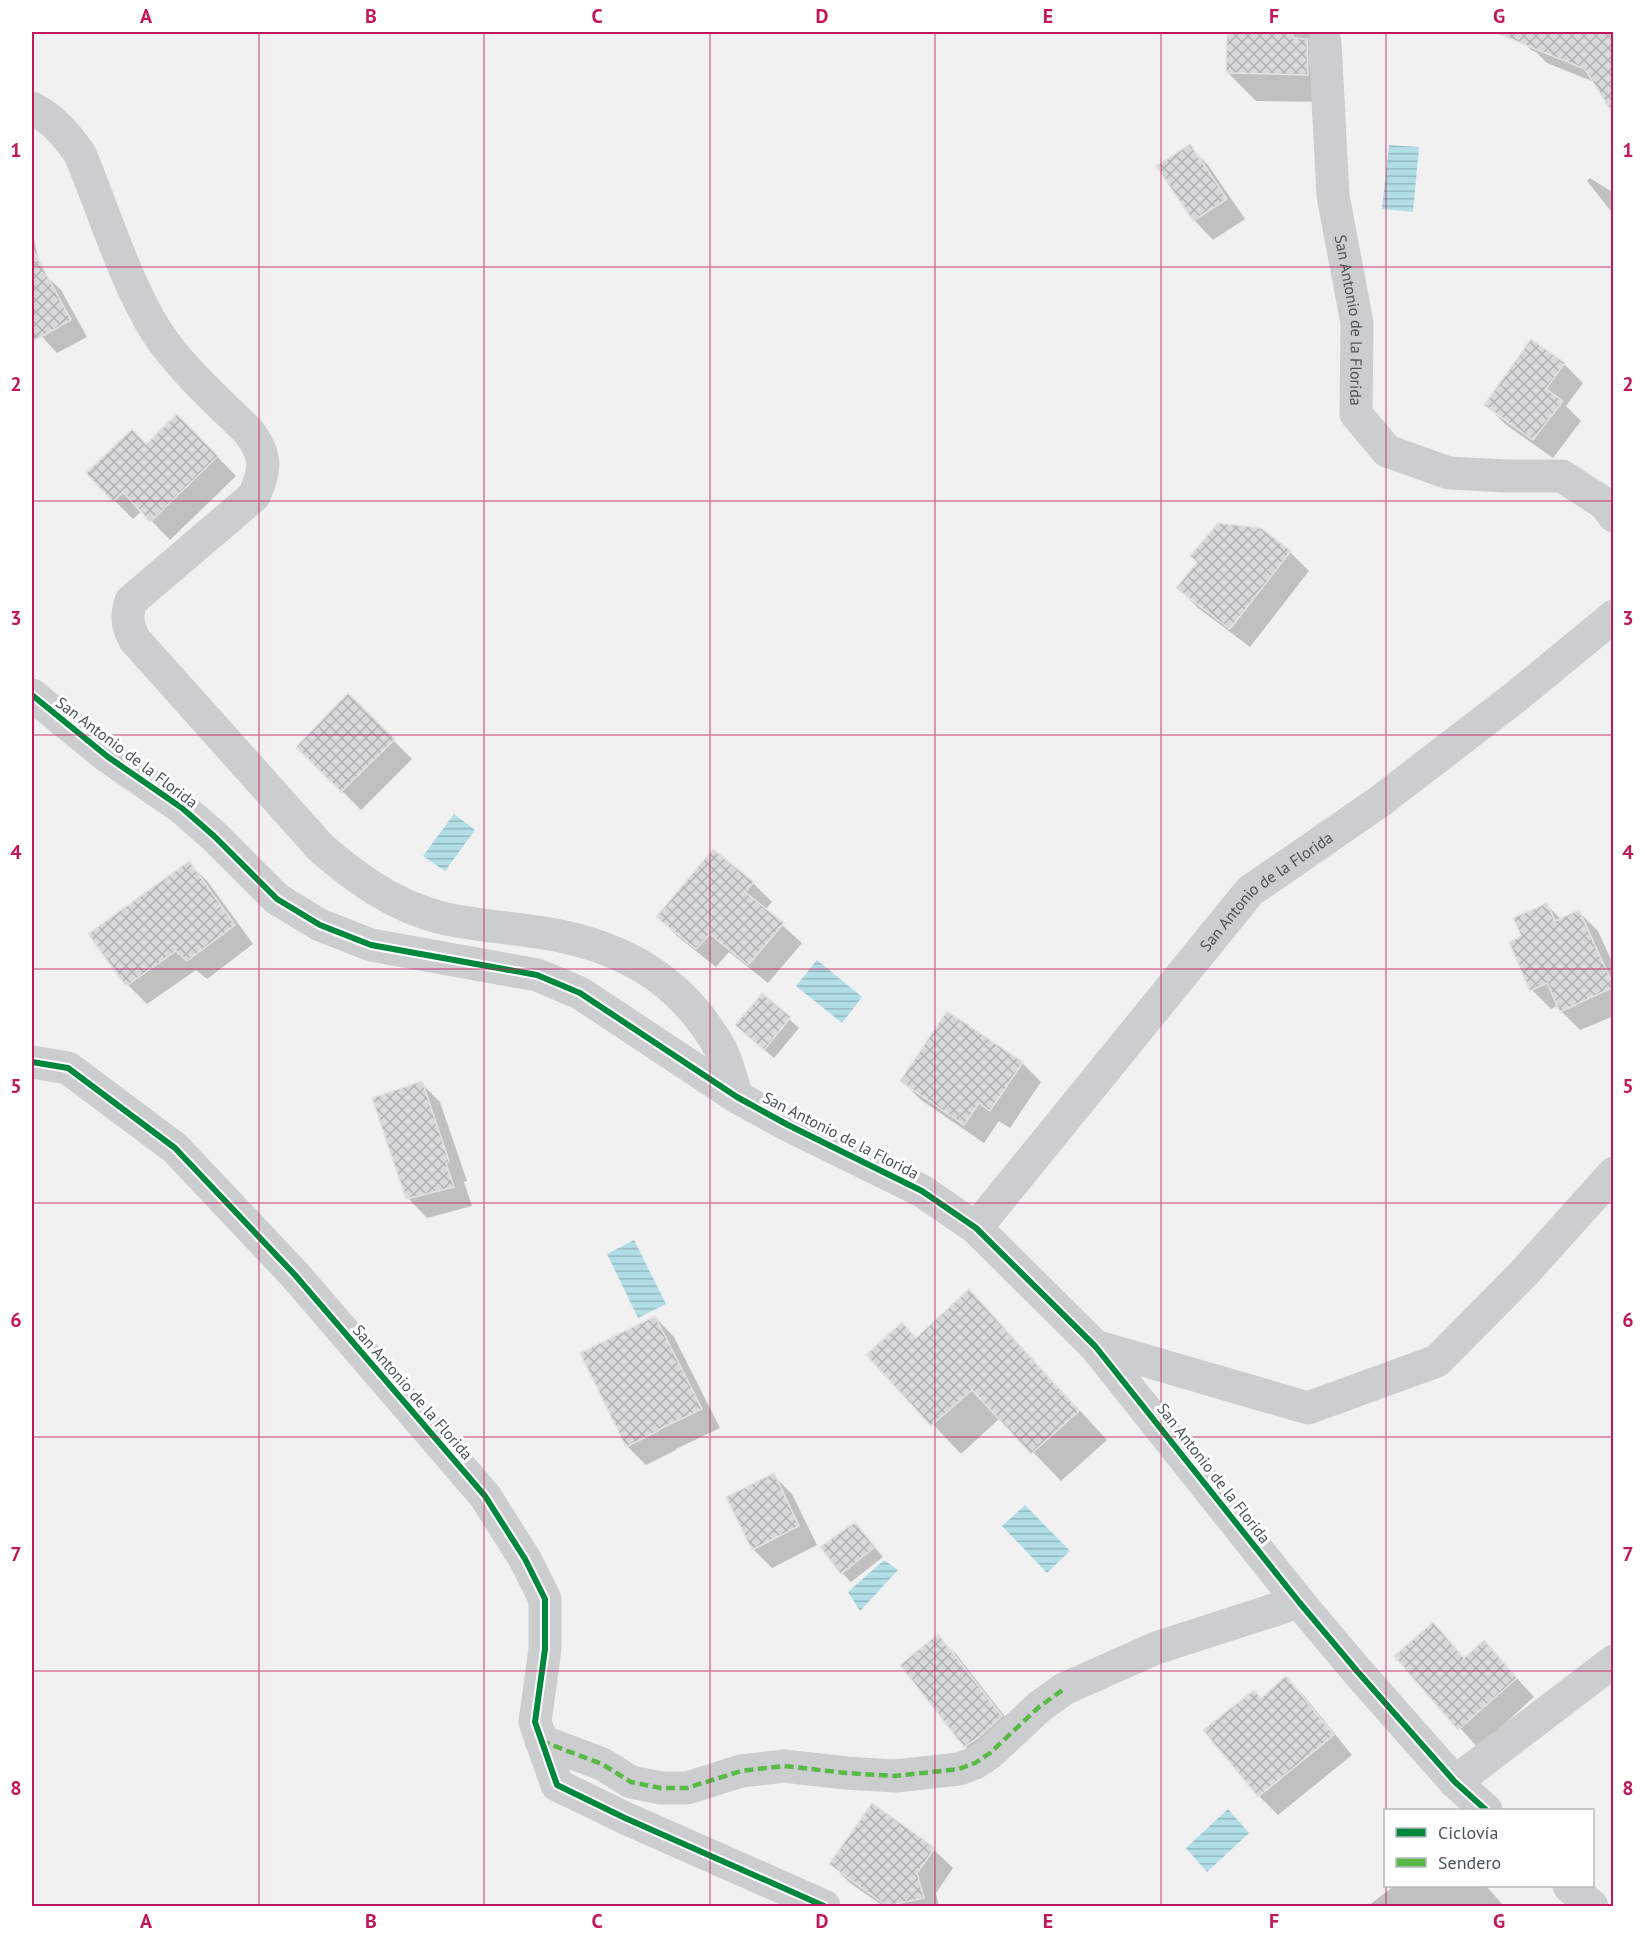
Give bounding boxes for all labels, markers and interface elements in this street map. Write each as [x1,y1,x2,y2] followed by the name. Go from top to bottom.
[140,3,153,29] text: A
[365,3,377,29] text: B
[591,3,603,29] text: C
[816,3,829,29] text: D
[1043,3,1053,29] text: E
[1269,3,1279,29] text: F
[1493,3,1505,29] text: G
[10,137,22,163] text: 1
[1622,137,1634,163] text: 1
[1331,233,1367,406] street label: San Antonio de la Florida
[10,371,22,397] text: 2
[1622,371,1634,397] text: 2
[10,605,22,631] text: 3
[1622,605,1634,631] text: 3
[52,692,202,812] street label: San Antonio de la Florida
[1195,827,1336,955] street label: San Antonio de la Florida
[10,839,22,865] text: 4
[1622,839,1634,865] text: 4
[10,1073,22,1099] text: 5
[1622,1073,1634,1099] text: 5
[760,1087,922,1183] street label: San Antonio de la Florida
[10,1307,22,1333] text: 6
[1622,1307,1634,1333] text: 6
[349,1320,477,1464] street label: San Antonio de la Florida
[1153,1399,1275,1547] street label: San Antonio de la Florida
[10,1541,22,1567] text: 7
[1622,1541,1634,1567] text: 7
[10,1775,22,1801] text: 8
[1622,1775,1634,1801] text: 8
[1384,1809,1594,1887] legend
[1438,1821,1498,1844] text: Ciclovía
[1438,1851,1501,1874] text: Sendero
[140,1908,153,1934] text: A
[365,1908,377,1934] text: B
[591,1908,603,1934] text: C
[816,1908,829,1934] text: D
[1043,1908,1053,1934] text: E
[1269,1908,1279,1934] text: F
[1493,1908,1505,1934] text: G

